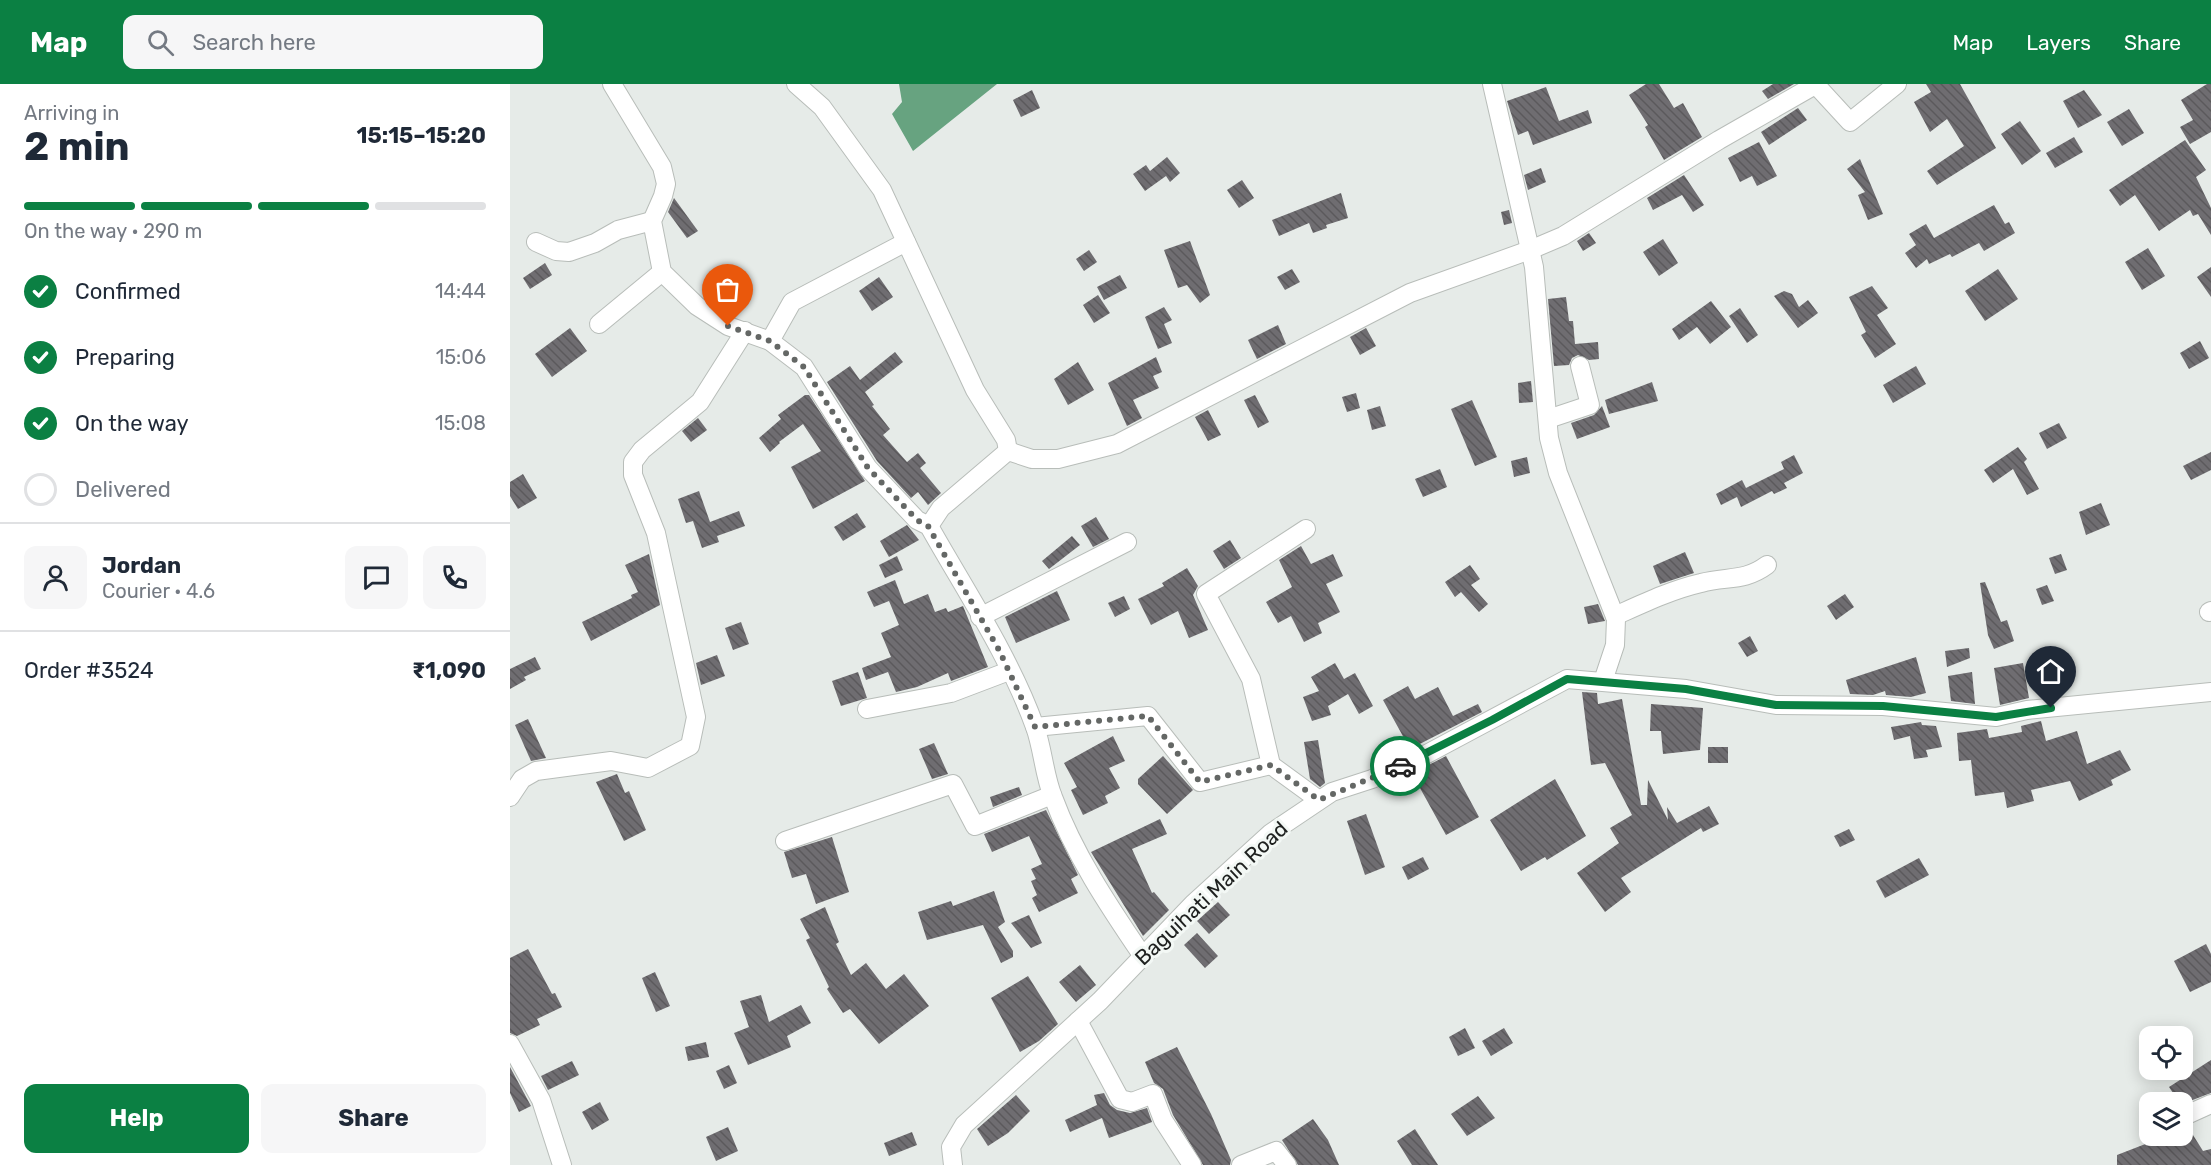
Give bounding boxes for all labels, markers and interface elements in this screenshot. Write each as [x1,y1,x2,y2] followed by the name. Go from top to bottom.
[123,15,543,69] search box
[30,26,87,59] text: Map
[144,26,177,59] icon: search
[192,29,316,56] text: Search here
[1952,30,1993,55] text: Map
[2026,30,2091,55] text: Layers
[2124,30,2181,55] text: Share
[24,101,119,125] text: Arriving in
[357,122,486,149] text: 15:15–15:20
[24,124,130,170] text: 2 min
[24,219,202,243] text: On the way · 290 m
[702,264,753,326] pin
[711,273,744,306] icon: bag
[24,275,57,308] icon: check
[75,278,181,305] text: Confirmed
[435,279,486,303] text: 14:44
[24,341,57,374] icon: check
[75,344,175,371] text: Preparing
[436,345,486,369] text: 15:06
[24,407,57,440] icon: check
[75,410,189,437] text: On the way
[435,411,486,435] text: 15:08
[75,476,171,503] text: Delivered
[24,546,87,609] button: person
[345,546,408,609] button: chat
[423,546,486,609] button: phone
[102,552,181,579] text: Jordan
[102,579,215,603] text: Courier · 4.6
[2025,646,2076,708] pin
[2034,655,2067,688] icon: home
[24,657,154,684] text: Order #3524
[412,657,486,684] text: ₹1,090
[1370,736,1430,796] courier
[1384,750,1417,783] icon: car
[1129,816,1293,970] street label: Baguihati Main Road
[2139,1026,2193,1146] map controls
[2139,1026,2193,1080] button: locate
[24,1084,249,1153] button: Help
[261,1084,486,1153] button: Share
[2139,1092,2193,1146] button: layers

